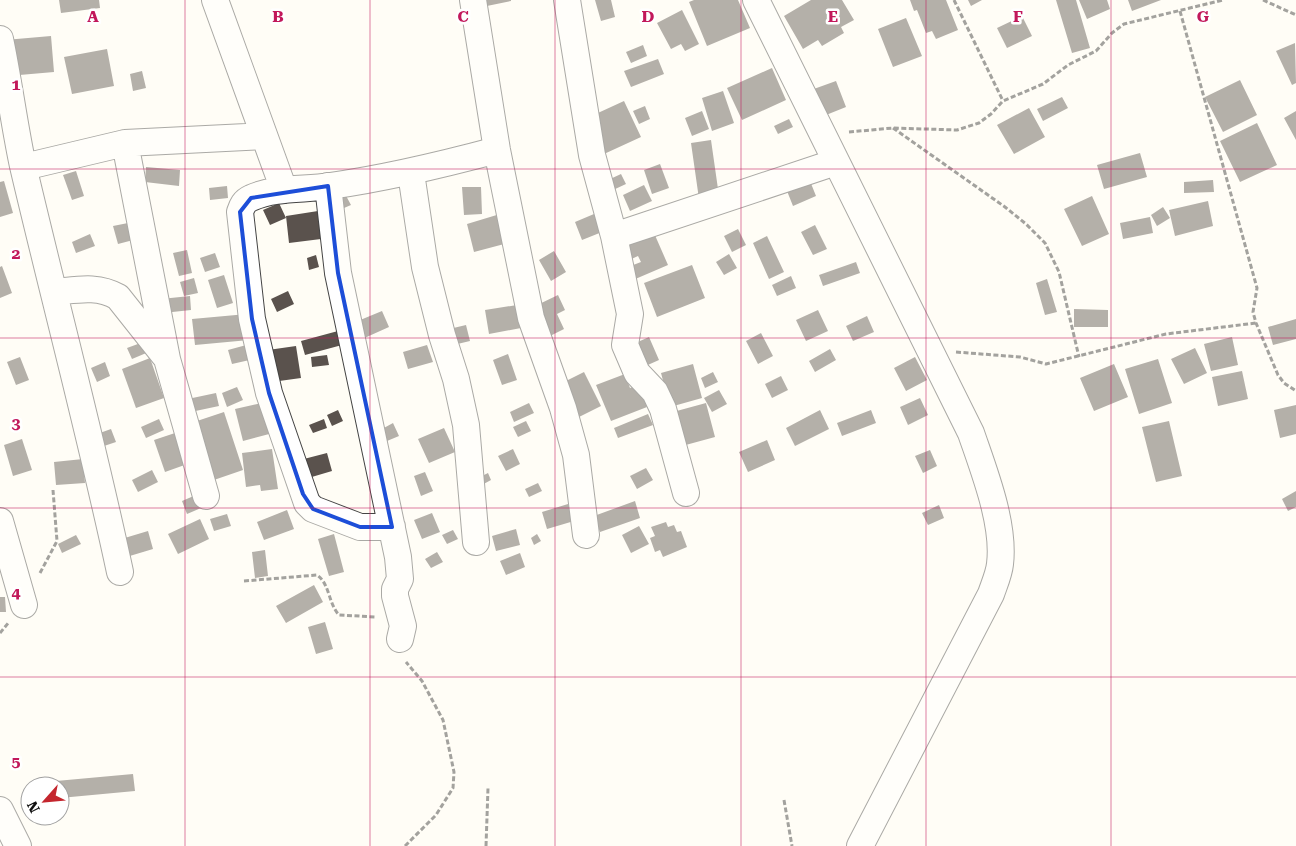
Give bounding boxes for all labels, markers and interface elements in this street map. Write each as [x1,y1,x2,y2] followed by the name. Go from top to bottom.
[87,7,99,26] text: A
[272,7,284,26] text: B
[457,7,469,26] text: C
[642,7,655,26] text: D
[828,7,838,26] text: E
[1013,7,1023,26] text: F
[1197,7,1210,26] text: G
[12,75,21,94] text: 1
[12,244,21,263] text: 2
[12,414,21,433] text: 3
[12,583,21,602] text: 4
[12,752,21,771] text: 5
[20,776,70,826] north arrow
[24,798,43,815] text: N

